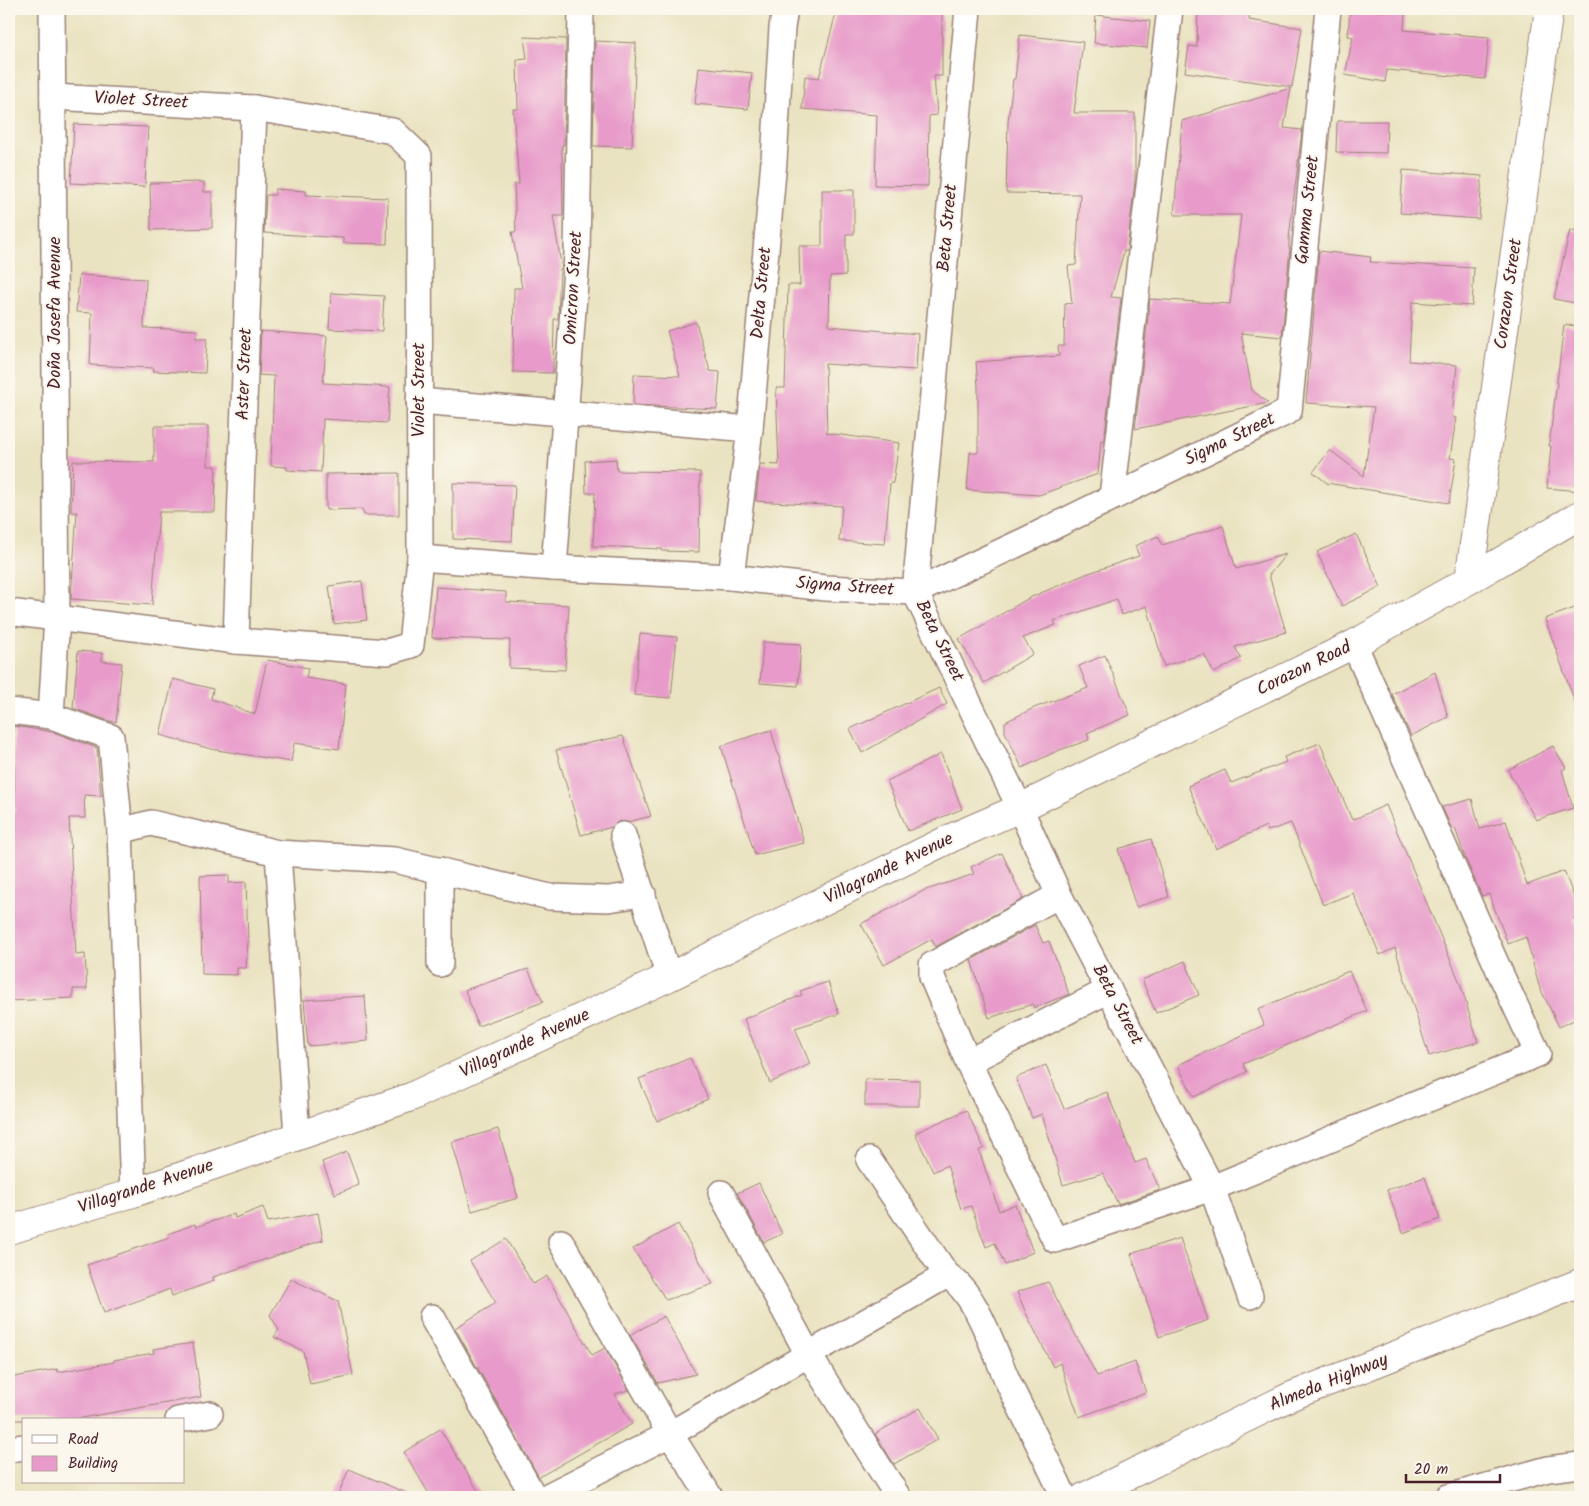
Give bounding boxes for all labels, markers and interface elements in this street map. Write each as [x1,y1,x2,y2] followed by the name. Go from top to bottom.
[93,84,190,118] street label: Violet Street
[1288,153,1328,266] street label: Gamma Street
[930,182,966,273] street label: Beta Street
[557,229,592,346] street label: Omicron Street
[1487,236,1531,351] street label: Corazon Street
[41,237,70,389] street label: Doña Josefa Avenue
[744,245,781,340] street label: Delta Street
[229,326,261,421] street label: Aster Street
[405,342,434,437] street label: Violet Street
[1180,405,1281,475] street label: Sigma Street
[795,569,896,605] street label: Sigma Street
[907,595,972,688] street label: Beta Street
[1252,633,1357,704] street label: Corazon Road
[819,825,959,913] street label: Villagrande Avenue
[1084,959,1151,1051] street label: Beta Street
[455,1001,595,1087] street label: Villagrande Avenue
[74,1151,218,1223] street label: Villagrande Avenue
[1265,1346,1393,1420] street label: Almeda Highway
[22,1418,185,1484] legend
[68,1428,99,1452] text: Road
[1406,1451,1500,1483] scale bar
[68,1452,118,1476] text: Building
[1414,1458,1448,1482] text: 20 m

